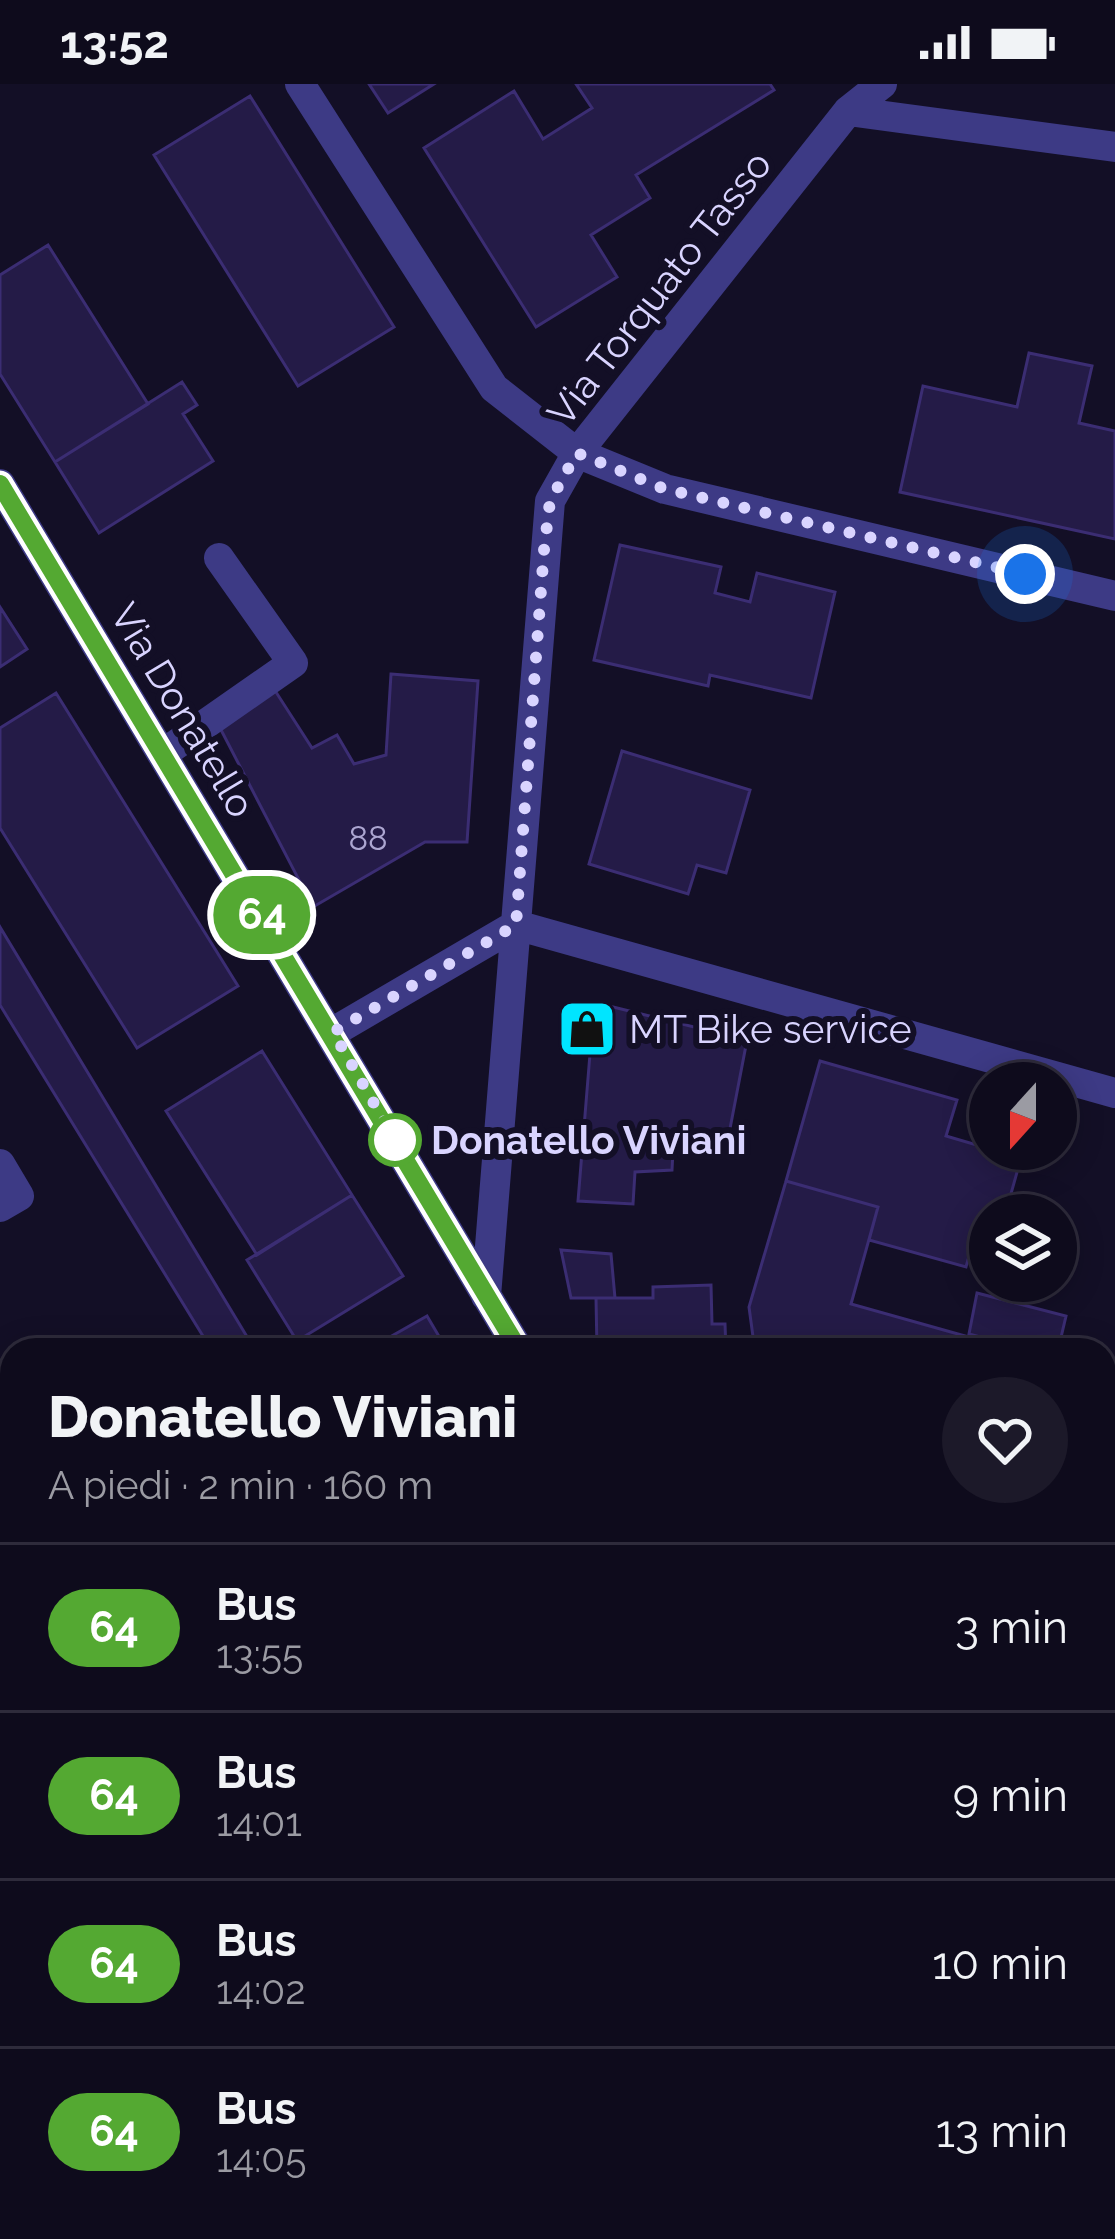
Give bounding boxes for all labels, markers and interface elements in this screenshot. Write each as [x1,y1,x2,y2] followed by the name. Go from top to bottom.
[60,16,169,69] text: 13:52
[538,142,780,434] street label: Via Torquato Tasso
[995,544,1055,604] your location
[101,595,265,825] street label: Via Donatello
[348,819,388,858] house number: 88
[208,876,316,954] line badge: 64
[237,890,287,939] text: 64
[556,998,618,1060] shop icon: MT Bike service
[629,1006,912,1052] place label: MT Bike service
[969,1062,1077,1170] north arrow
[969,1062,1077,1302] map controls
[370,1115,420,1165] marker: Donatello Viviani
[431,1117,746,1163] place label: Donatello Viviani
[969,1194,1077,1302] button: layers
[942,1377,1068,1503] button: heart
[48,1383,517,1450] text: Donatello Viviani
[48,1462,433,1508] text: A piedi · 2 min · 160 m
[216,1578,297,1631] text: Bus
[955,1601,1068,1654] text: 3 min
[89,1603,139,1652] text: 64
[216,1631,303,1677] text: 13:55
[216,1746,297,1799] text: Bus
[953,1769,1068,1822] text: 9 min
[89,1771,139,1820] text: 64
[216,1799,302,1845] text: 14:01
[216,1914,297,1967] text: Bus
[932,1937,1068,1990] text: 10 min
[89,1939,139,1988] text: 64
[216,1967,306,2013] text: 14:02
[216,2082,297,2135] text: Bus
[936,2105,1068,2158] text: 13 min
[89,2107,139,2156] text: 64
[216,2135,306,2181] text: 14:05

